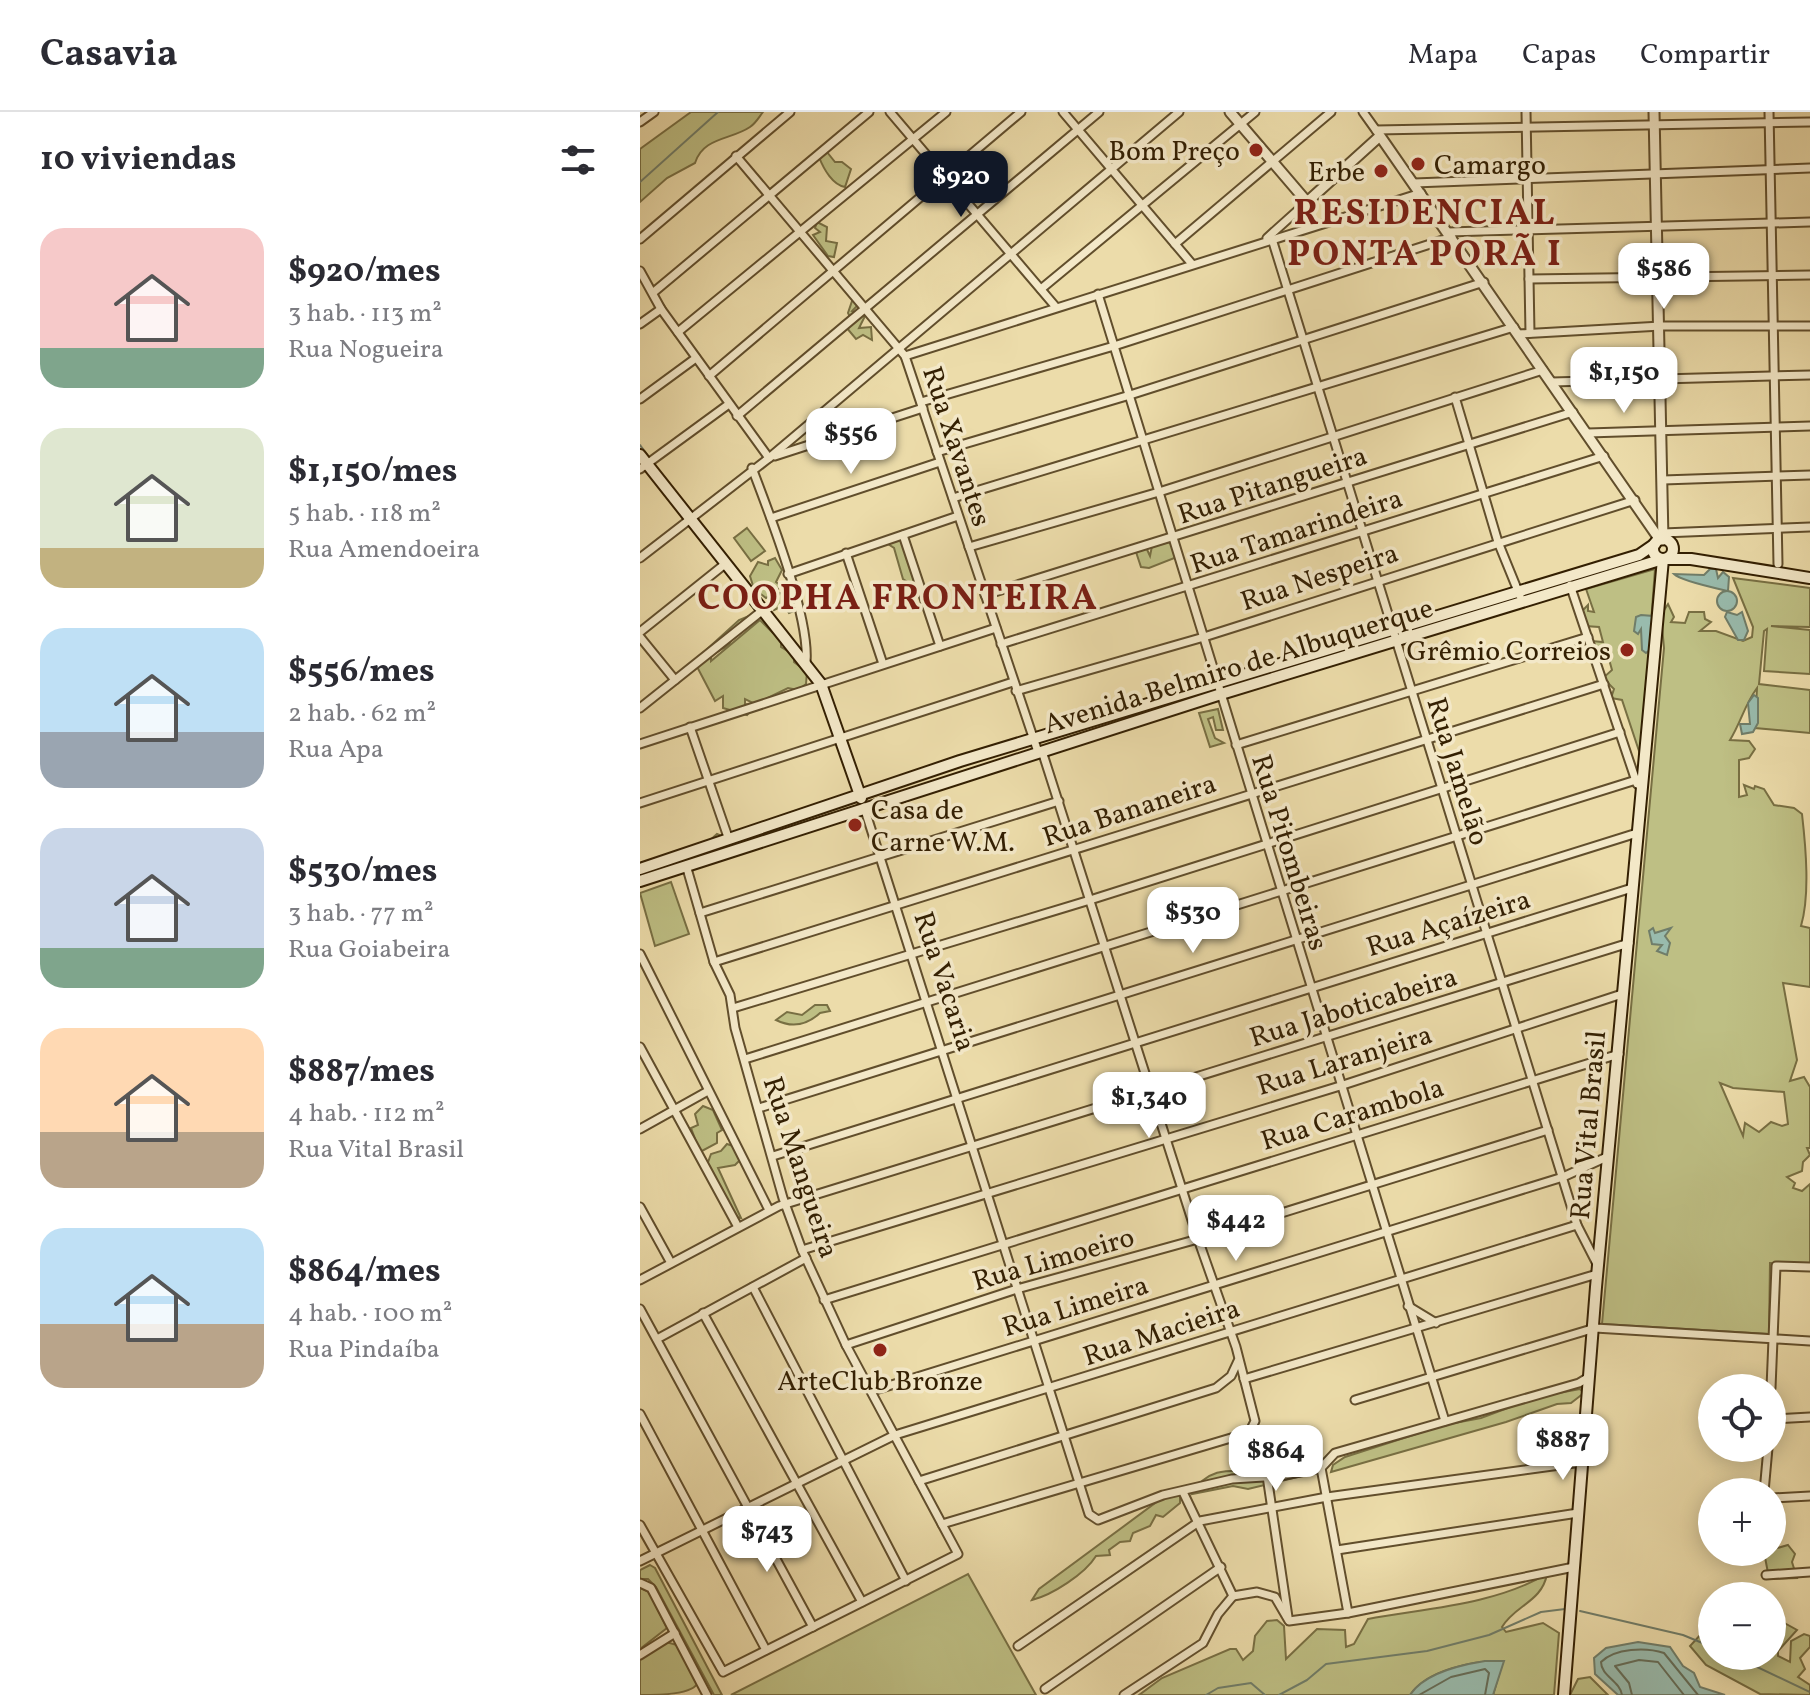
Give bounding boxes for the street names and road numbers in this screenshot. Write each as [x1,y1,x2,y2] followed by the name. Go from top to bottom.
[911,362,1000,532] street label: Rua Xavantes
[1173,437,1373,535] street label: Rua Pitangueira
[1186,480,1408,585] street label: Rua Tamarindeira
[1236,534,1404,622] street label: Rua Nespeira
[1039,590,1438,745] street label: Avenida Belmiro de Albuquerque
[1416,693,1498,851] street label: Rua Jamelão
[1240,750,1337,956] street label: Rua Pitombeiras
[1038,765,1222,858] street label: Rua Bananeira
[1362,881,1536,968] street label: Rua Açaízeira
[903,907,985,1057] street label: Rua Vacaria
[1245,958,1462,1059] street label: Rua Jaboticabeira
[1252,1016,1437,1107] street label: Rua Laranjeira
[1562,1029,1617,1221] street label: Rua Vital Brasil
[1256,1069,1449,1162] street label: Rua Carambola
[752,1072,847,1264] street label: Rua Mangueira
[968,1219,1139,1302] street label: Rua Limoeiro
[998,1267,1154,1348] street label: Rua Limeira
[1078,1290,1245,1377] street label: Rua Macieira

